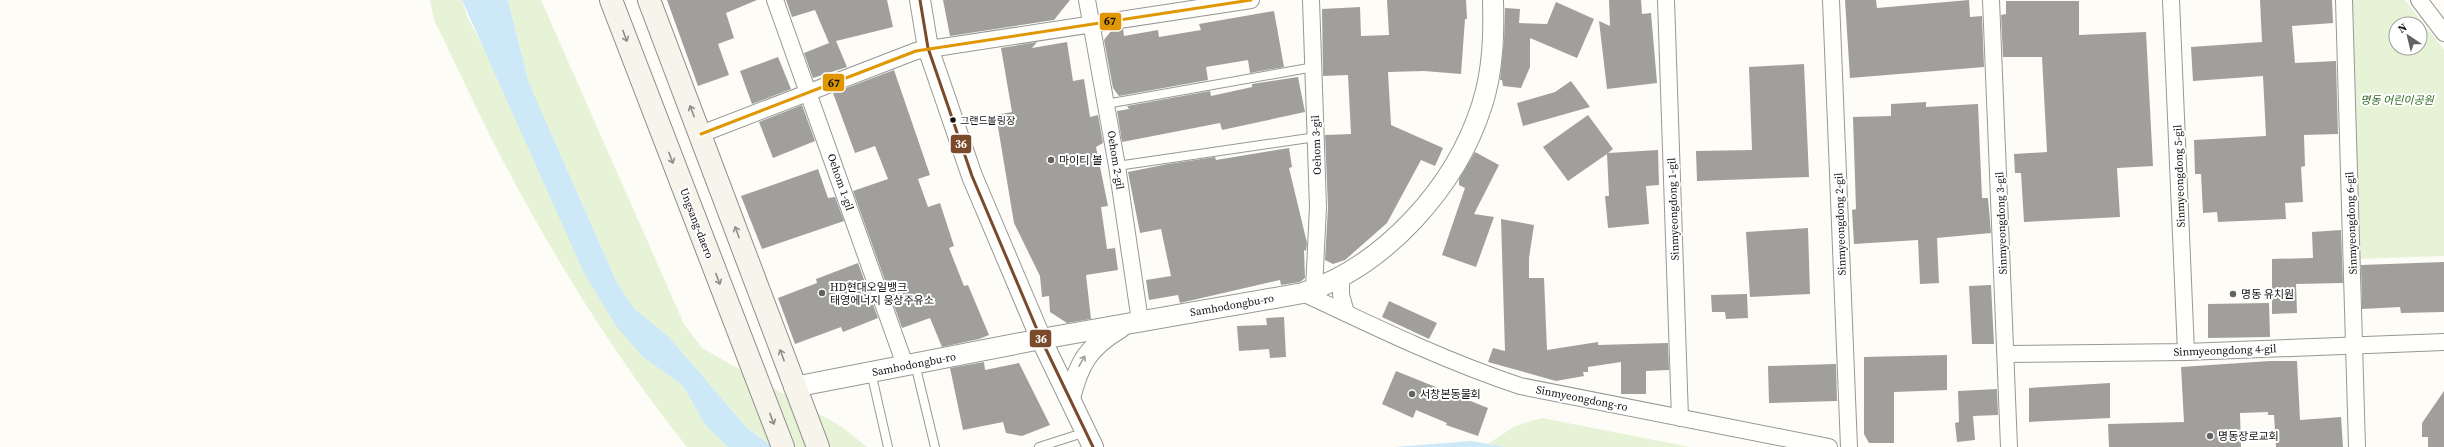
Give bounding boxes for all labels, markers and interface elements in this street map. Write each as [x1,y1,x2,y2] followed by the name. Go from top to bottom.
[1099,12,1122,31] line badge: 67
[1104,14,1116,29] text: 67
[2388,16,2428,56] north arrow
[2395,20,2410,37] text: N
[621,30,629,42] one-way arrow
[822,73,845,92] line badge: 67
[828,76,840,91] text: 67
[2360,93,2435,108] park label: 명동 어린이공원
[687,105,695,117] one-way arrow
[960,114,1015,127] place label: 그랜드볼링장
[948,115,958,125] marker: 그랜드볼링장
[1308,115,1325,175] street label: Oehom 3-gil
[2170,124,2189,228] street label: Sinmyeongdong 5-gil
[1103,129,1128,191] street label: Oehom 2-gil
[950,134,972,154] line badge: 36
[955,137,967,152] text: 36
[668,151,676,163] one-way arrow
[824,152,857,213] street label: Oehom 1-gil
[1059,153,1102,168] place label: 마이티 볼
[1046,155,1056,165] marker: 마이티 볼
[1664,157,1683,261] street label: Sinmyeongdong 1-gil
[1992,171,2011,275] street label: Sinmyeongdong 3-gil
[2342,171,2361,275] street label: Sinmyeongdong 6-gil
[1831,172,1850,276] street label: Sinmyeongdong 2-gil
[676,186,717,260] street label: Ungsang-daero
[733,227,741,239] one-way arrow
[714,273,722,285] one-way arrow
[830,280,934,308] place label: HD현대오일뱅크 태영에너지 웅상주유소
[2241,287,2294,302] place label: 명동 유치원
[817,288,827,298] marker: HD현대오일뱅크 태영에너지 웅상주유소
[2228,289,2238,299] marker: 명동 유치원
[1189,291,1275,320] street label: Samhodongbu-ro
[1029,329,1052,348] line badge: 36
[1035,332,1047,347] text: 36
[2173,341,2277,360] street label: Sinmyeongdong 4-gil
[777,349,785,361] one-way arrow
[871,349,957,380] street label: Samhodongbu-ro
[1079,355,1087,367] one-way arrow
[1535,382,1629,415] street label: Sinmyeongdong-ro
[1420,387,1481,402] place label: 서창본동물회
[1407,389,1417,399] marker: 서창본동물회
[768,413,776,425] one-way arrow
[2218,429,2279,444] place label: 명동장로교회
[2205,431,2215,441] marker: 명동장로교회

